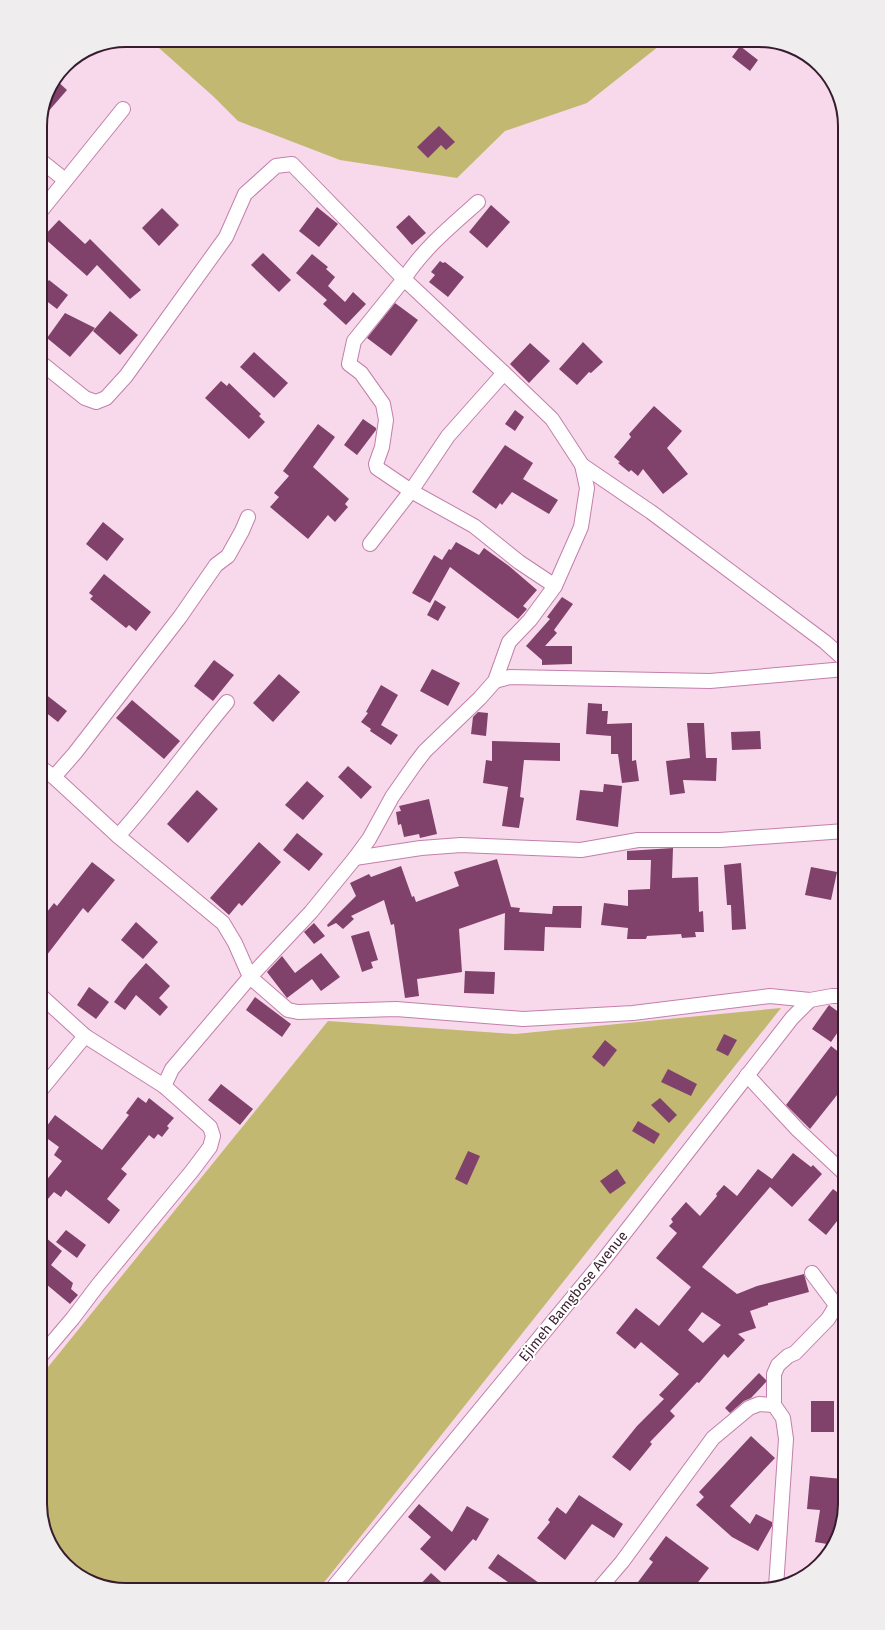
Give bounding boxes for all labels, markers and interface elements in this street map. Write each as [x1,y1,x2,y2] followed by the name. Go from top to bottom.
[515,1228,631,1365] street label: Ejimeh Bamgbose Avenue

